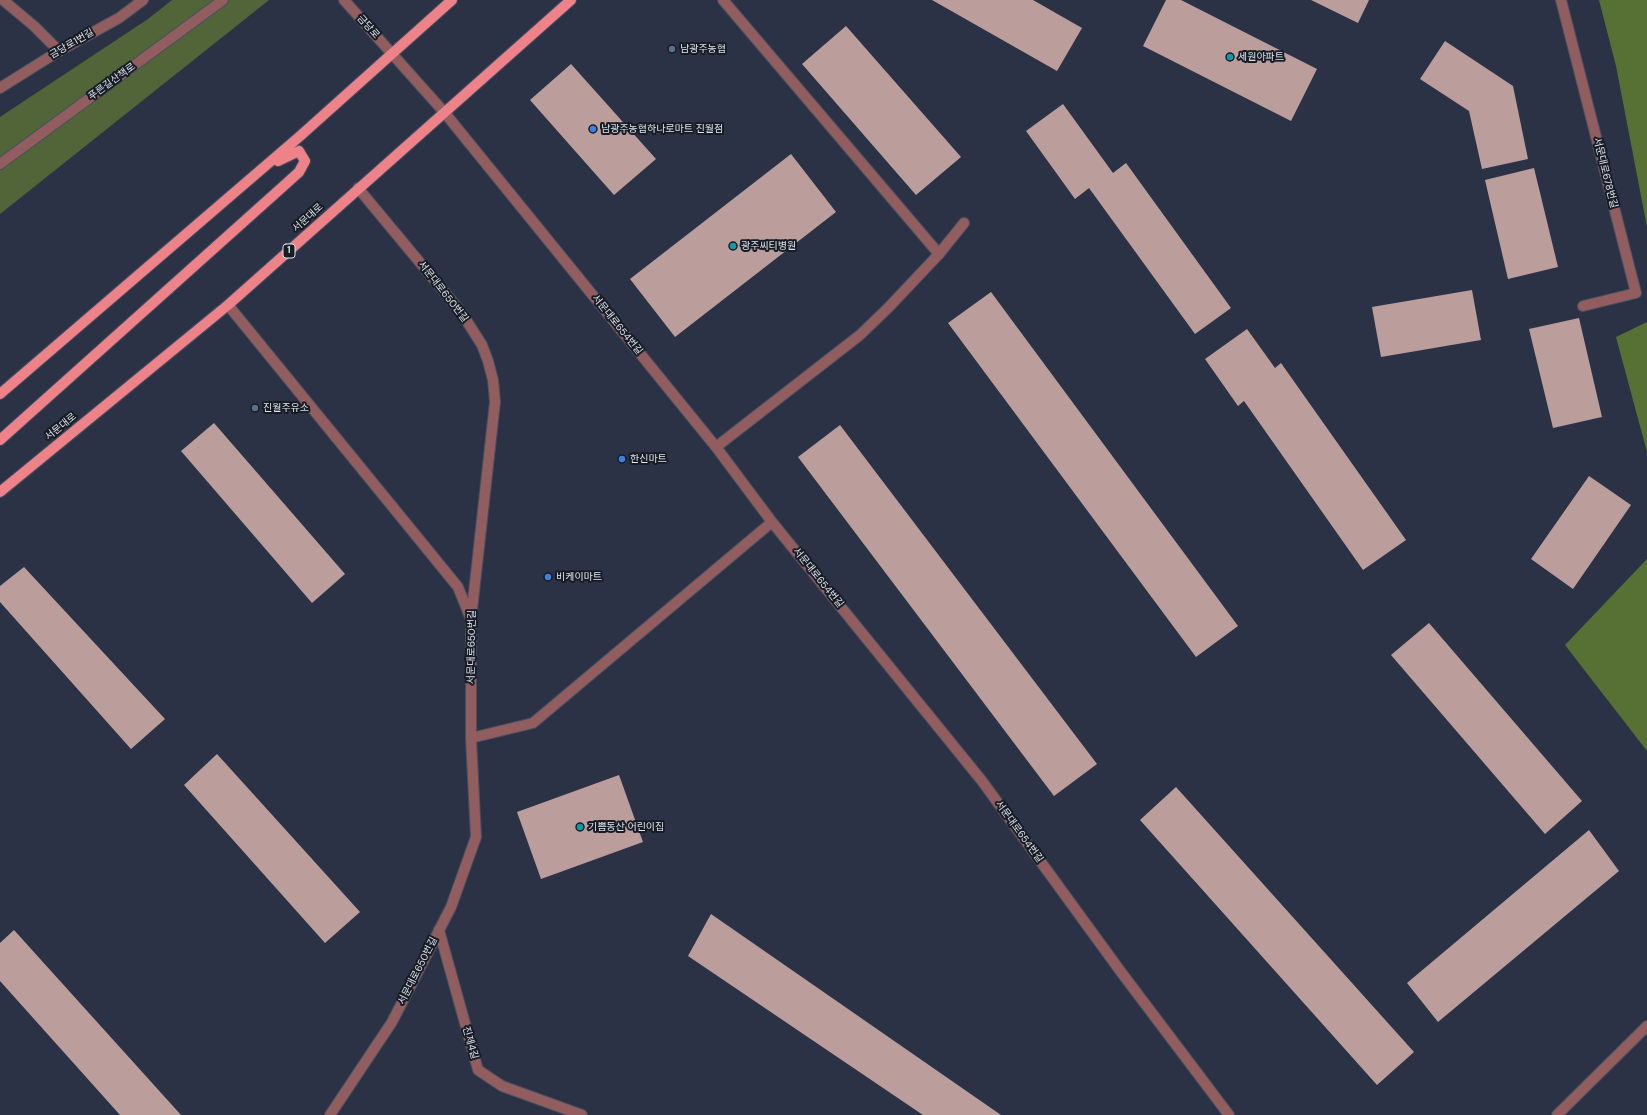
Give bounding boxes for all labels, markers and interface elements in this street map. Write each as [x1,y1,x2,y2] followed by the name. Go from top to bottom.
[354,13,382,41] street label: 금당로
[48,27,96,61] street label: 금당로1번길
[680,43,726,55] place label: 남광주농협
[667,44,677,54] marker: 남광주농협
[1238,51,1284,63] place label: 세원아파트
[1225,52,1235,62] marker: 세원아파트
[86,61,138,103] street label: 푸른길산책로
[601,123,723,135] place label: 남광주농협하나로마트 진월점
[588,124,598,134] marker: 남광주농협하나로마트 진월점
[1590,136,1620,210] street label: 서문대로678번길
[290,201,326,235] street label: 서문대로
[741,240,796,252] place label: 광주씨티병원
[728,241,738,251] marker: 광주씨티병원
[283,244,295,258] road number: 1
[415,259,471,325] street label: 서문대로650번길
[589,293,645,357] street label: 서문대로654번길
[263,402,309,414] place label: 진월주유소
[250,403,260,413] marker: 진월주유소
[43,411,79,443] street label: 서문대로
[630,453,667,465] place label: 한신마트
[617,454,627,464] marker: 한신마트
[790,546,846,610] street label: 서문대로654번길
[556,571,602,583] place label: 비케이마트
[543,572,553,582] marker: 비케이마트
[465,610,479,684] street label: 서문대로650번길
[993,799,1045,865] street label: 서문대로654번길
[588,821,664,833] place label: 기쁨동산 어린이집
[575,822,585,832] marker: 기쁨동산 어린이집
[396,935,440,1007] street label: 서문대로650번길
[460,1025,480,1061] street label: 진제4길

